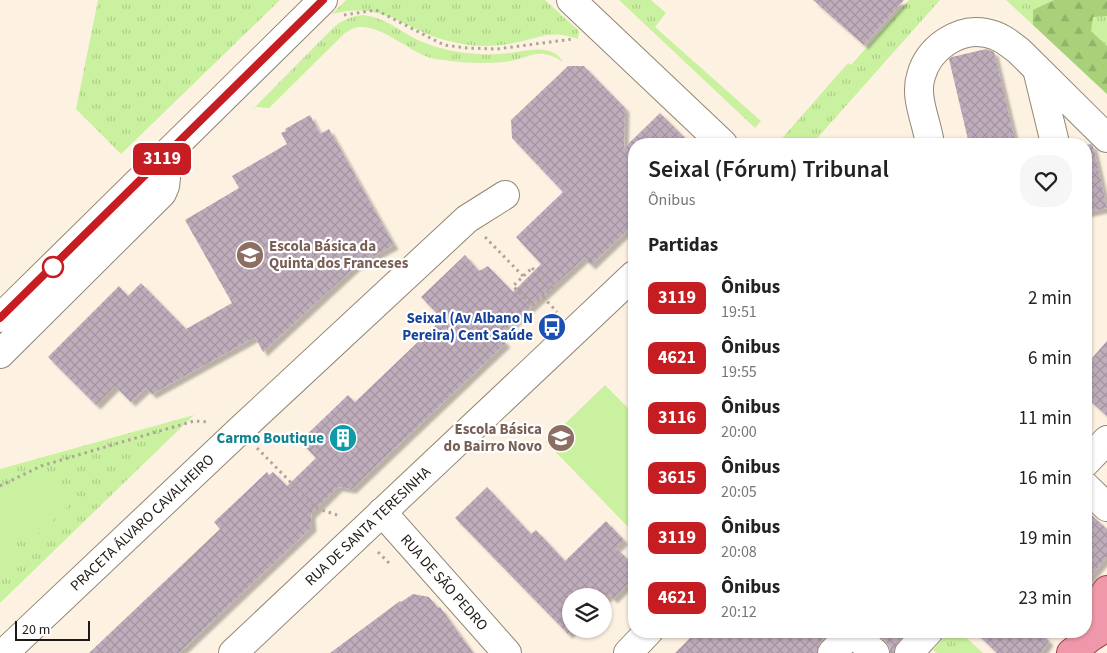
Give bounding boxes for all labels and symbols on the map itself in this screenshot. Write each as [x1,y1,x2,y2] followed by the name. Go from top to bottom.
[127,143,197,175] line badge: 3119
[269,236,409,274] place label: Escola Básica da Quinta dos Franceses
[235,240,265,270] school or university icon: Escola Básica da Quinta dos Franceses
[42,256,64,278] unlabelled marker
[402,308,533,346] place label: Seixal (Av Albano N Pereira) Cent Saúde
[537,312,567,342] bus stop icon: Seixal (Av Albano N Pereira) Cent Saúde
[444,419,542,457] place label: Escola Básica do Bairro Novo
[328,423,358,453] building icon: Carmo Boutique
[546,423,576,453] school or university icon: Escola Básica do Bairro Novo
[217,428,324,449] place label: Carmo Boutique
[66,450,219,596] street label: PRACETA ÁLVARO CAVALHEIRO
[300,461,436,591] street label: RUA DE SANTA TERESINHA
[395,530,492,635] street label: RUA DE SÃO PEDRO
[15,618,90,641] scale bar

